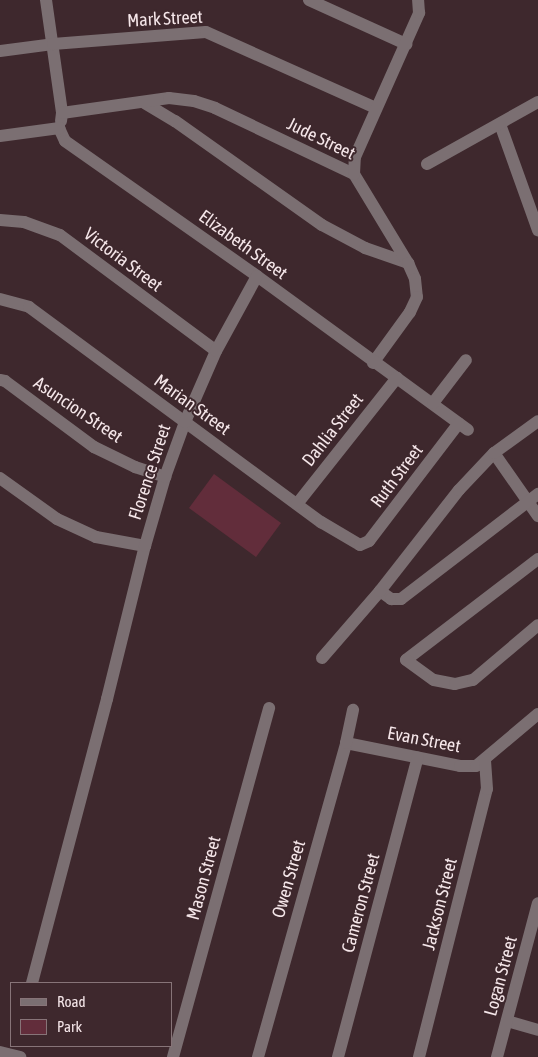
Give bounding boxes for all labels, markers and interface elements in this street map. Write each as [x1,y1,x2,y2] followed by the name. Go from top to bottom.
[127,6,203,32] street label: Mark Street
[283,113,359,165] street label: Jude Street
[195,206,291,284] street label: Elizabeth Street
[79,223,167,297] street label: Victoria Street
[150,370,234,440] street label: Marian Street
[29,372,127,448] street label: Asuncion Street
[298,389,368,471] street label: Dahlia Street
[124,421,176,523] street label: Florence Street
[366,440,428,512] street label: Ruth Street
[386,722,462,758] street label: Evan Street
[182,834,226,922] street label: Mason Street
[268,838,310,920] street label: Owen Street
[337,851,385,955] street label: Cameron Street
[418,856,462,952] street label: Jackson Street
[480,934,522,1018] street label: Logan Street
[10,982,172,1047] legend
[57,993,86,1010] text: Road
[57,1018,82,1035] text: Park

